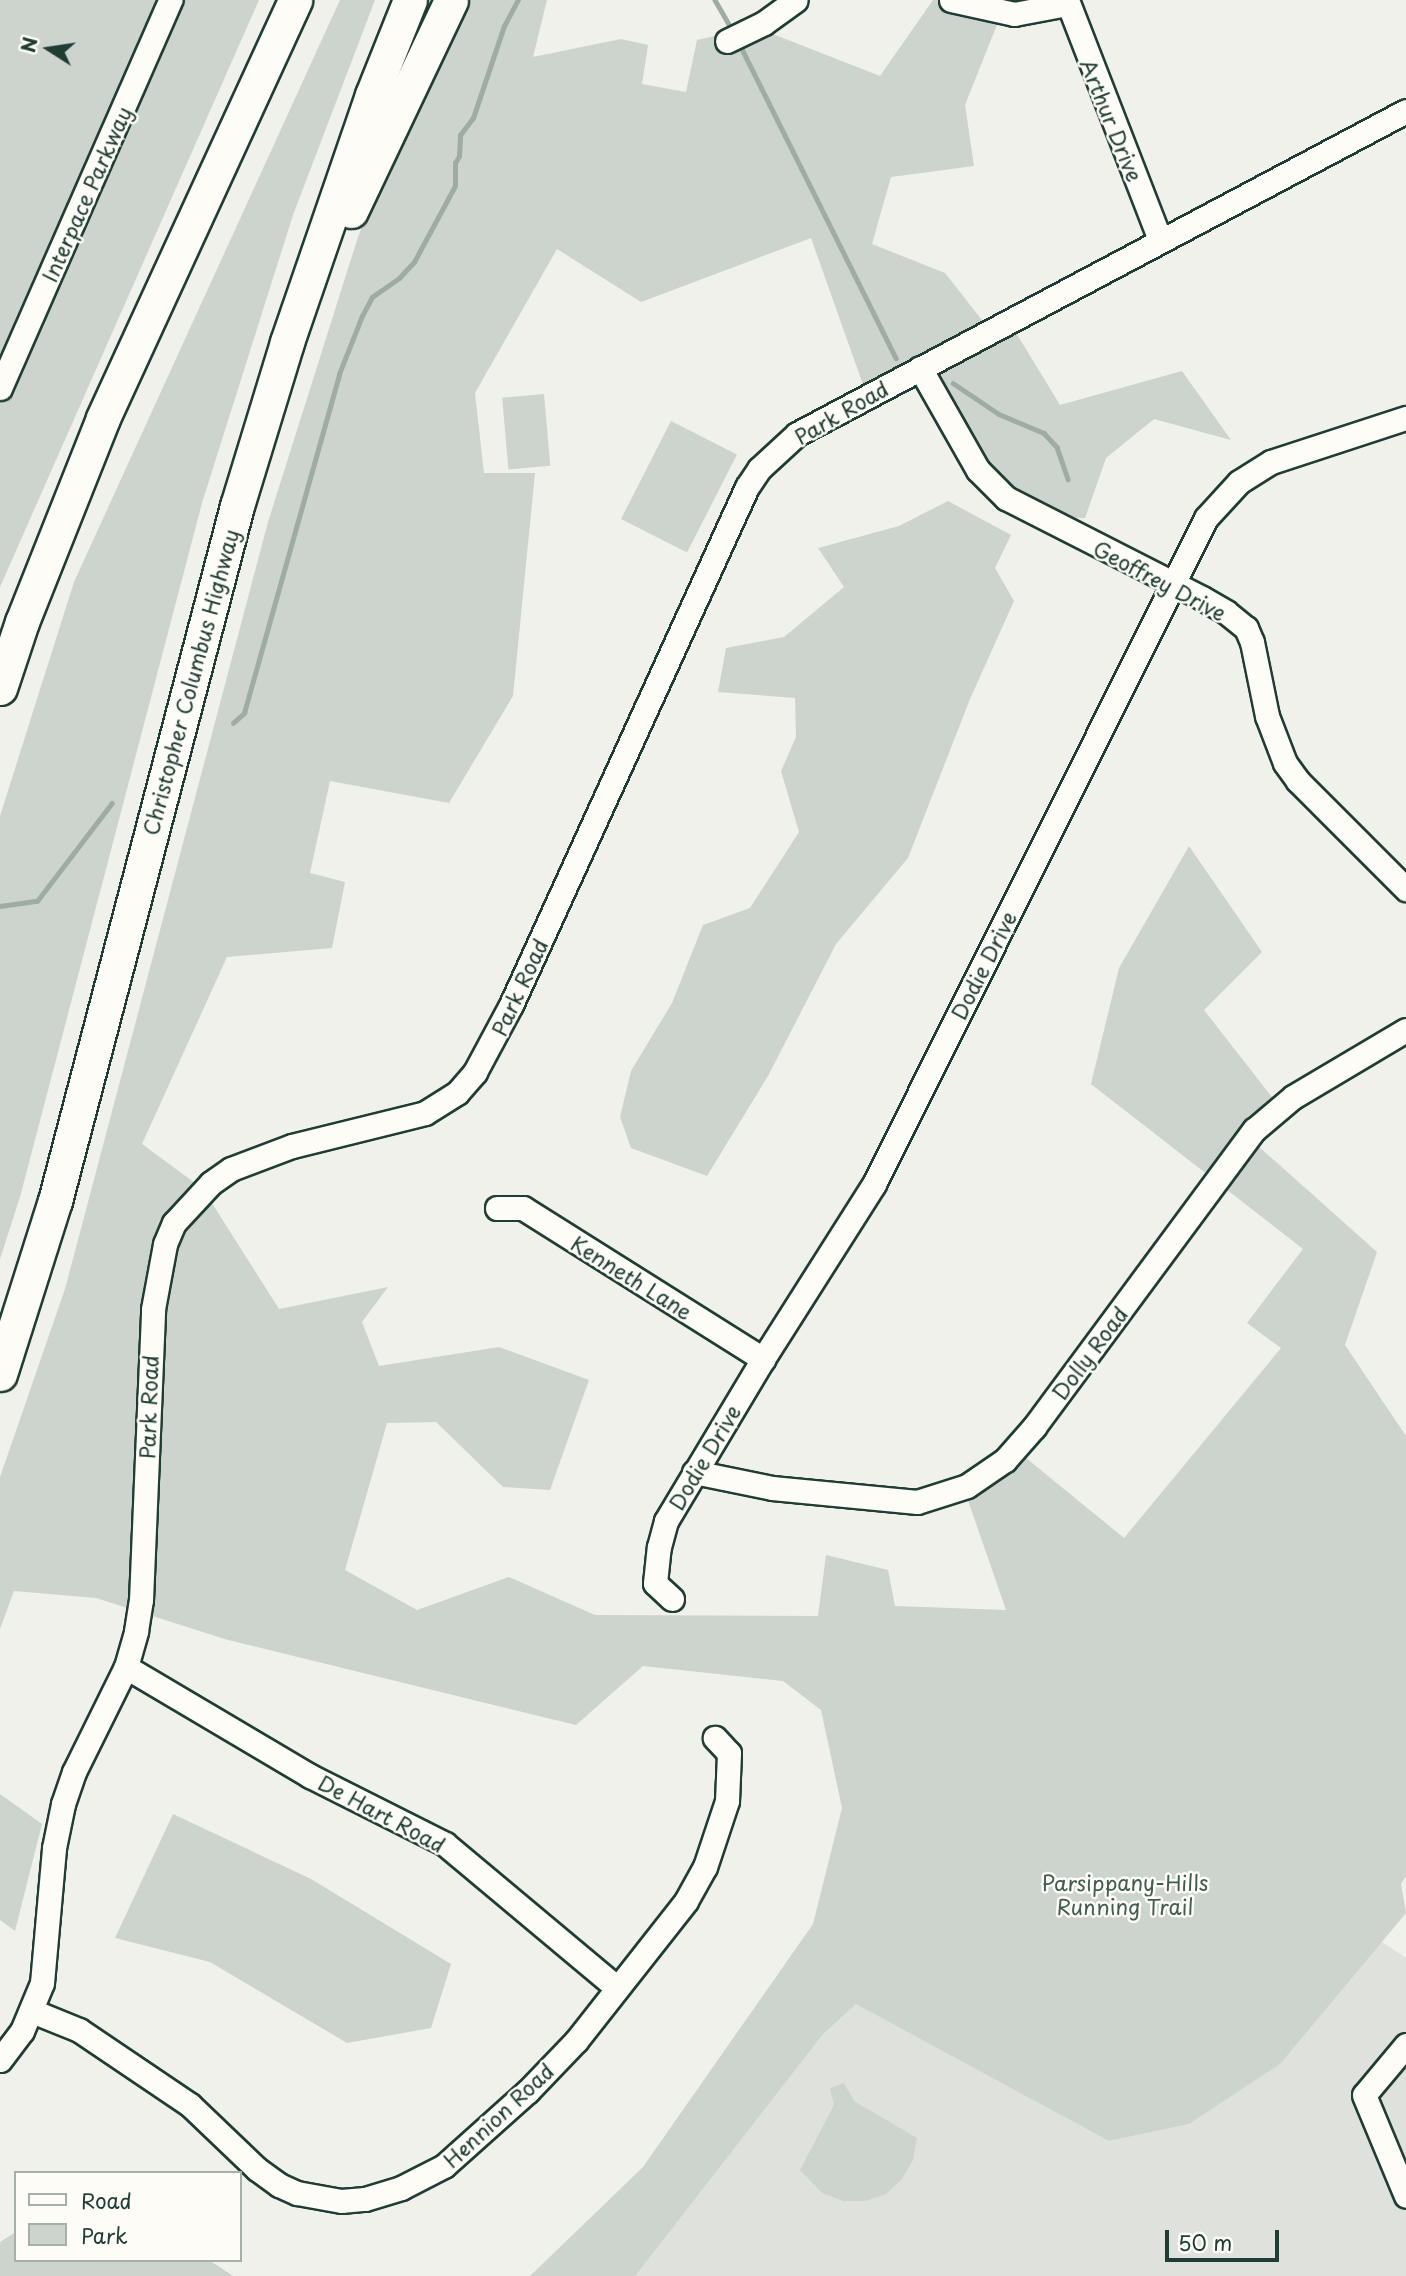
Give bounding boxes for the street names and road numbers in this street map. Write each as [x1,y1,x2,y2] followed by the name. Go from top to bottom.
[1076,55,1148,185] street label: Arthur Drive
[36,102,136,286] street label: Interpace Parkway
[789,375,893,449] street label: Park Road
[137,526,243,838] street label: Christopher Columbus Highway
[1088,534,1232,626] street label: Geoffrey Drive
[945,907,1021,1023] street label: Dodie Drive
[485,934,553,1040] street label: Park Road
[567,1230,697,1324] street label: Kenneth Lane
[1046,1301,1132,1405] street label: Dolly Road
[134,1354,162,1460] street label: Park Road
[663,1400,745,1514] street label: Dodie Drive
[314,1769,450,1857] street label: De Hart Road
[438,2058,558,2172] street label: Hennion Road

